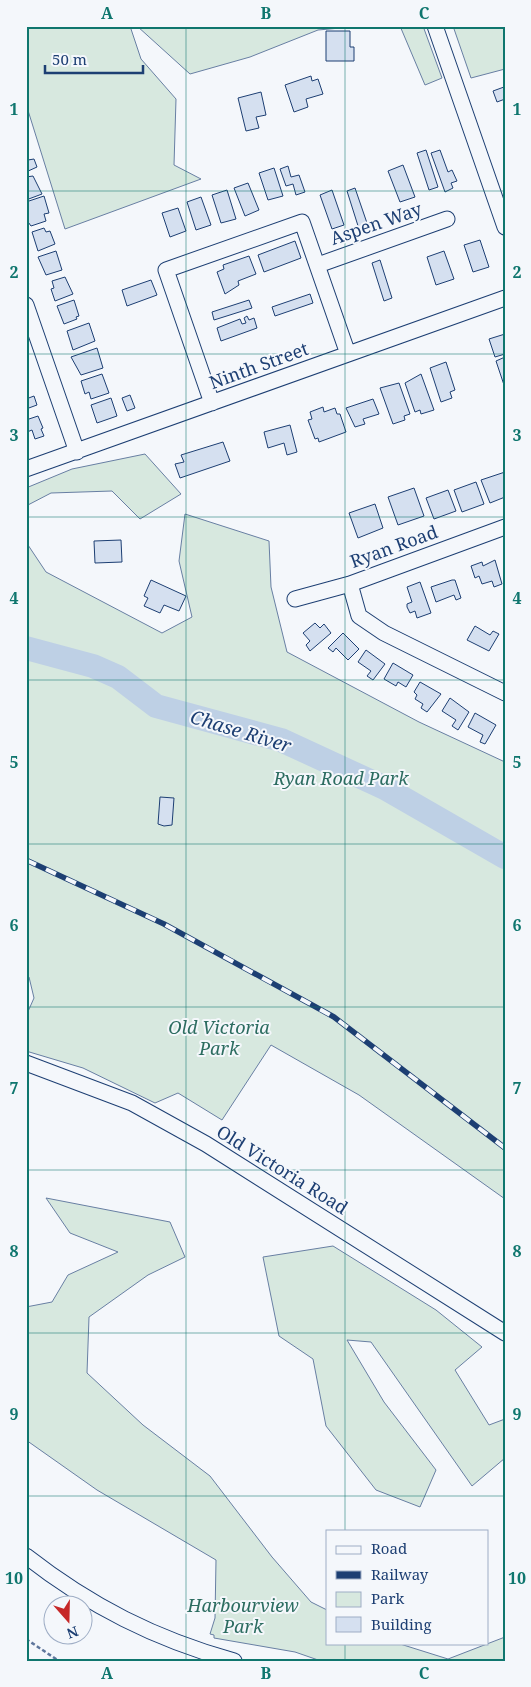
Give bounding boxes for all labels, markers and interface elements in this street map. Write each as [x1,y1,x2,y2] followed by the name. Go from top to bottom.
[101,2,114,24] text: A
[261,2,272,24] text: B
[419,2,430,24] text: C
[45,42,142,74] scale bar
[52,49,87,69] text: 50 m
[9,98,19,120] text: 1
[512,98,522,120] text: 1
[327,196,425,250] street label: Aspen Way
[9,261,19,283] text: 2
[512,261,522,283] text: 2
[206,336,312,394] street label: Ninth Street
[9,424,19,446] text: 3
[512,424,522,446] text: 3
[347,519,441,573] street label: Ryan Road
[9,587,19,609] text: 4
[512,587,522,609] text: 4
[187,703,295,759] water label: Chase River
[9,751,19,773] text: 5
[512,751,522,773] text: 5
[272,766,409,790] park label: Ryan Road Park
[9,914,19,936] text: 6
[512,914,522,936] text: 6
[168,1015,270,1060] park label: Old Victoria Park
[9,1077,19,1099] text: 7
[512,1077,522,1099] text: 7
[212,1119,353,1219] street label: Old Victoria Road
[9,1240,19,1262] text: 8
[512,1240,522,1262] text: 8
[9,1403,19,1425] text: 9
[512,1403,522,1425] text: 9
[326,1530,488,1644] legend
[371,1538,407,1558] text: Road
[371,1564,429,1584] text: Railway
[5,1567,23,1589] text: 10
[508,1567,526,1589] text: 10
[371,1588,405,1608] text: Park
[186,1593,299,1638] park label: Harbourview Park
[42,1594,92,1644] north arrow
[371,1614,432,1634] text: Building
[64,1622,81,1644] text: N
[101,1662,114,1684] text: A
[261,1662,272,1684] text: B
[419,1662,430,1684] text: C

